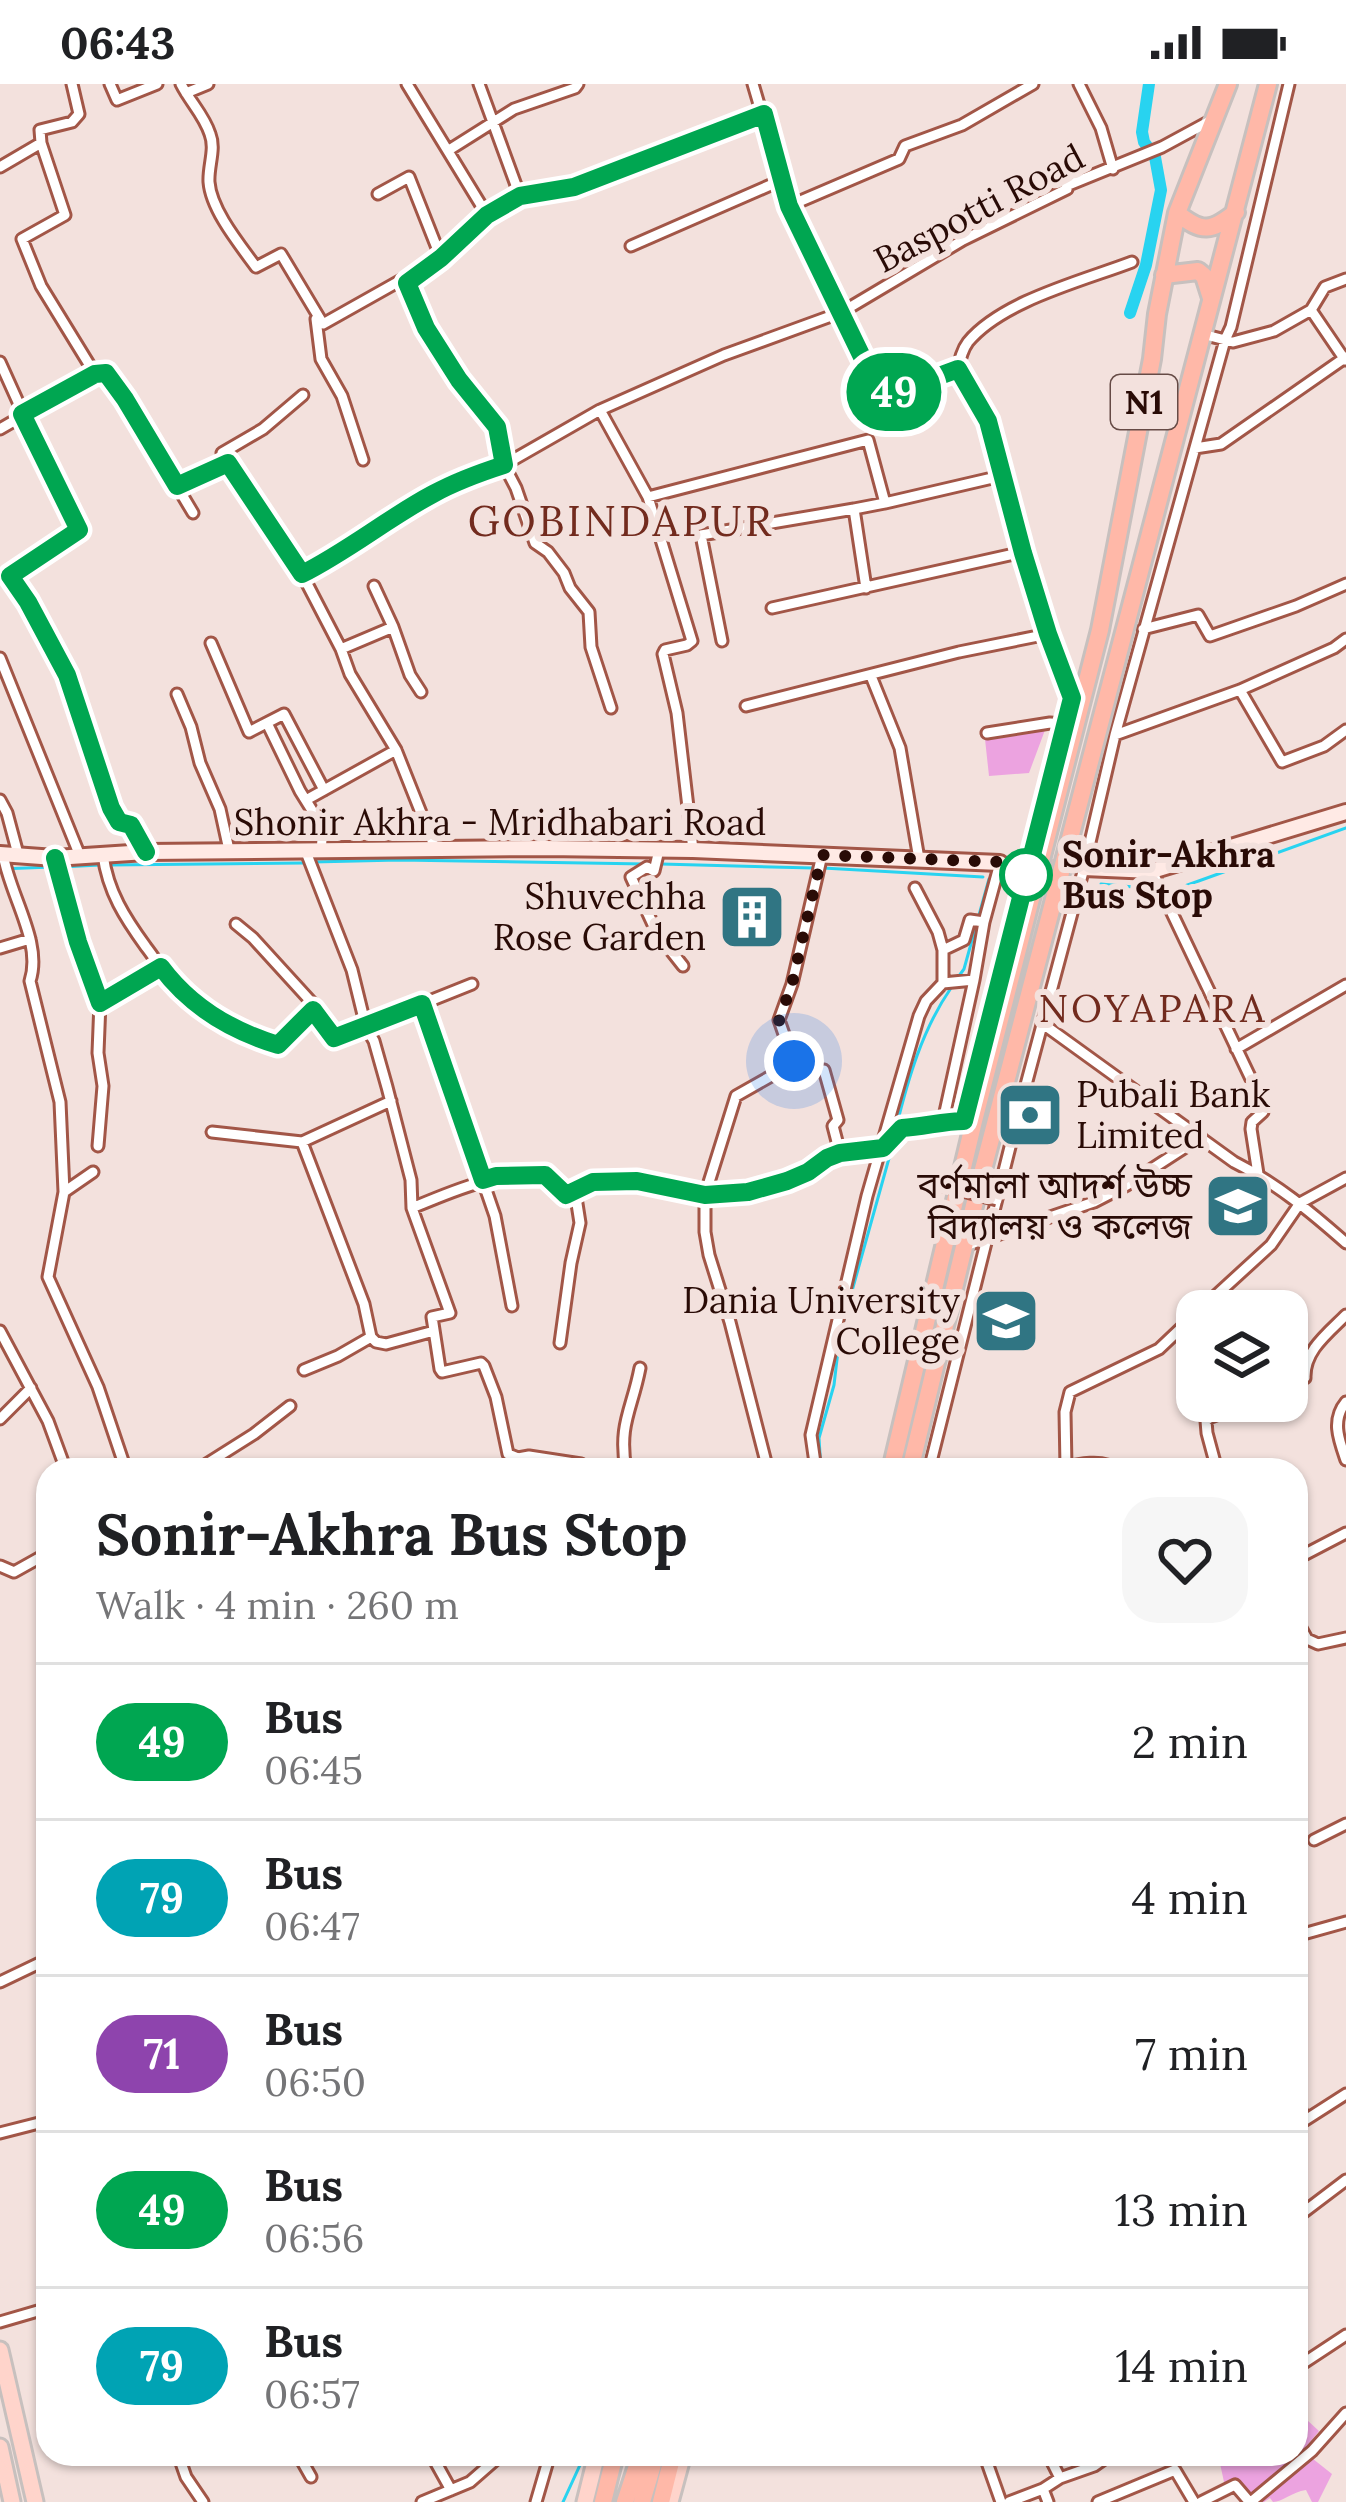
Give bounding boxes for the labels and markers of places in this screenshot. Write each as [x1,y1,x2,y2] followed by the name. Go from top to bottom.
[1062,831,1275,918] place label: Sonir-Akhra Bus Stop
[1001,850,1051,900] marker: Sonir-Akhra Bus Stop
[493,873,706,960] place label: Shuvechha Rose Garden
[717,882,787,952] building icon: Shuvechha Rose Garden
[1076,1071,1271,1158] place label: Pubali Bank Limited
[995,1080,1065,1150] bank icon: Pubali Bank Limited
[917,1162,1193,1249] place label: বর্ণমালা আদর্শ উচ্চ বিদ্যালয় ও কলেজ
[1203,1171,1273,1241] school or university icon: বর্ণমালা আদর্শ উচ্চ বিদ্যালয় ও কলেজ
[682,1277,960,1364] place label: Dania University College
[971,1286,1041,1356] school or university icon: Dania University College

